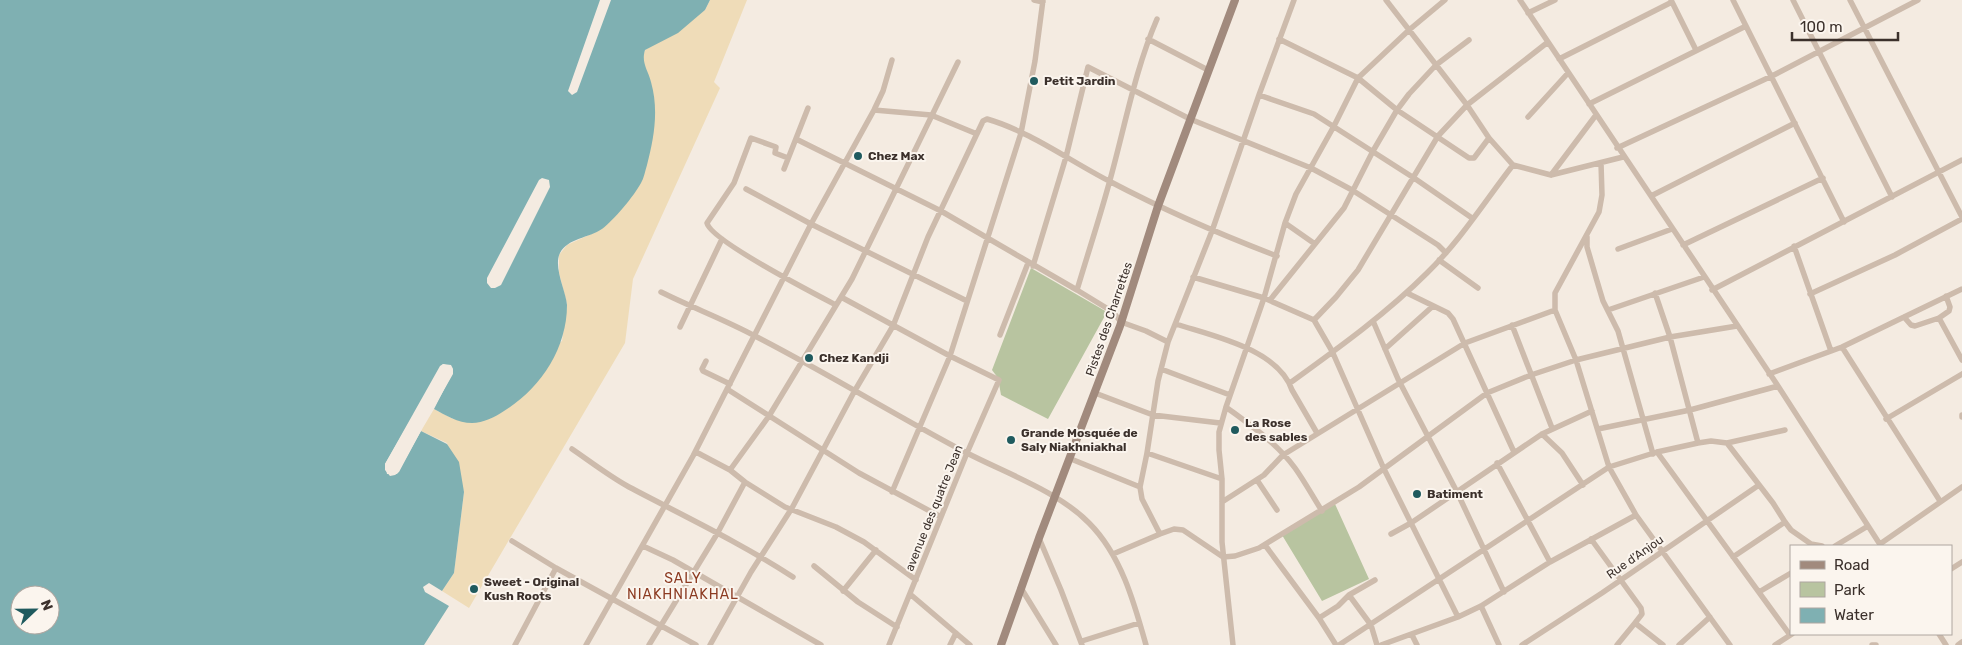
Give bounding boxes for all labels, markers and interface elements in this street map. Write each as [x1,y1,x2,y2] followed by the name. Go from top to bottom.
[1792,10,1898,42] scale bar
[1800,18,1842,36] text: 100 m
[1044,74,1116,88] place label: Petit Jardin
[1028,75,1040,87] marker: Petit Jardin
[868,149,925,163] place label: Chez Max
[852,150,864,162] marker: Chez Max
[1083,260,1135,378] street label: Pistes des Charrettes
[819,351,889,365] place label: Chez Kandji
[803,352,815,364] marker: Chez Kandji
[1245,416,1308,444] place label: La Rose des sables
[1229,424,1241,436] marker: La Rose des sables
[1021,426,1138,454] place label: Grande Mosquée de Saly Niakhniakhal
[1005,434,1017,446] marker: Grande Mosquée de Saly Niakhniakhal
[902,443,966,573] street label: avenue des quatre Jean
[1427,487,1483,501] place label: Batiment
[1411,488,1423,500] marker: Batiment
[1604,532,1666,582] street label: Rue d’Anjou
[1790,545,1952,635] legend
[1834,556,1870,574] text: Road
[627,570,739,603] district label: SALY NIAKHNIAKHAL
[484,575,579,603] place label: Sweet - Original Kush Roots
[1834,581,1865,599] text: Park
[468,583,480,595] marker: Sweet - Original Kush Roots
[10,585,60,635] north arrow
[37,597,56,613] text: N
[1834,606,1874,624] text: Water

